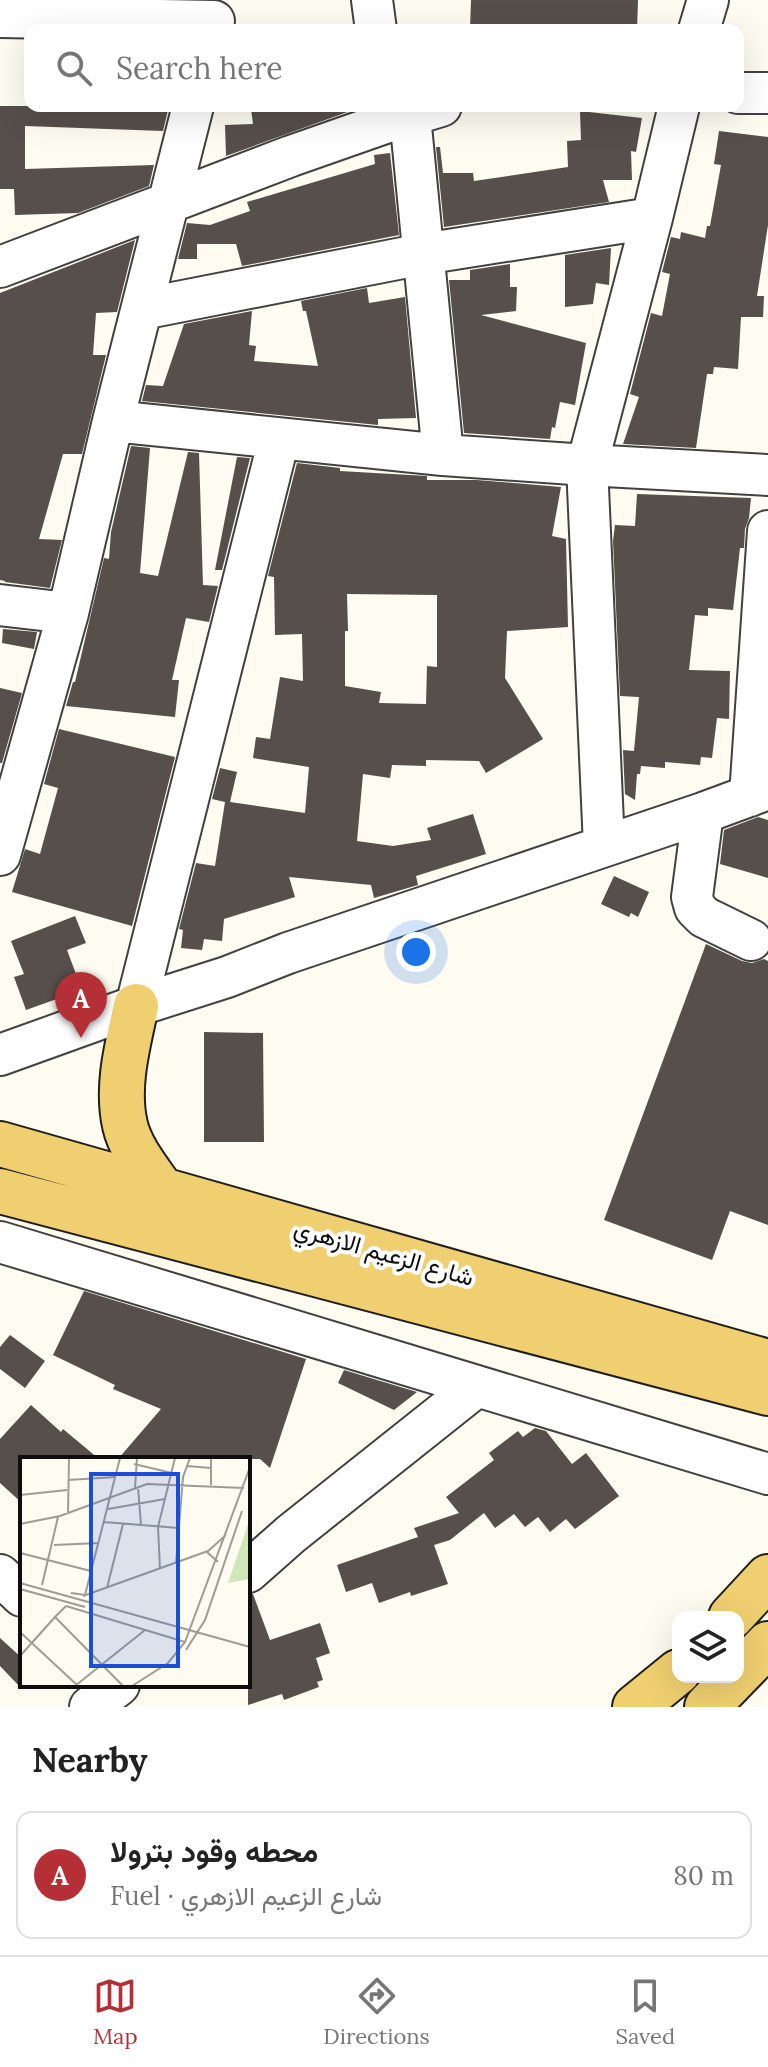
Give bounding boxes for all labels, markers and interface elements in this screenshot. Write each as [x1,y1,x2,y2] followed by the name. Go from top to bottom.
[24,24,744,112] search box
[52,46,96,90] icon: search
[116,49,283,87] text: Search here
[396,932,436,972] your location
[55,972,107,1038] pin: A
[290,1212,478,1297] street label: شارع الزعيم الازهري
[20,1457,250,1687] inset map
[672,1611,744,1683] map controls
[672,1611,744,1683] button: layers
[32,1738,148,1781] text: Nearby
[110,1832,318,1870] text: محطه وقود بترولا
[51,1859,69,1892] text: A
[673,1859,734,1892] text: 80 m
[110,1879,382,1912] text: Fuel · شارع الزعيم الازهري
[93,1974,138,2050] tab: Map
[323,1974,430,2050] tab: Directions
[616,1974,675,2050] tab: Saved

